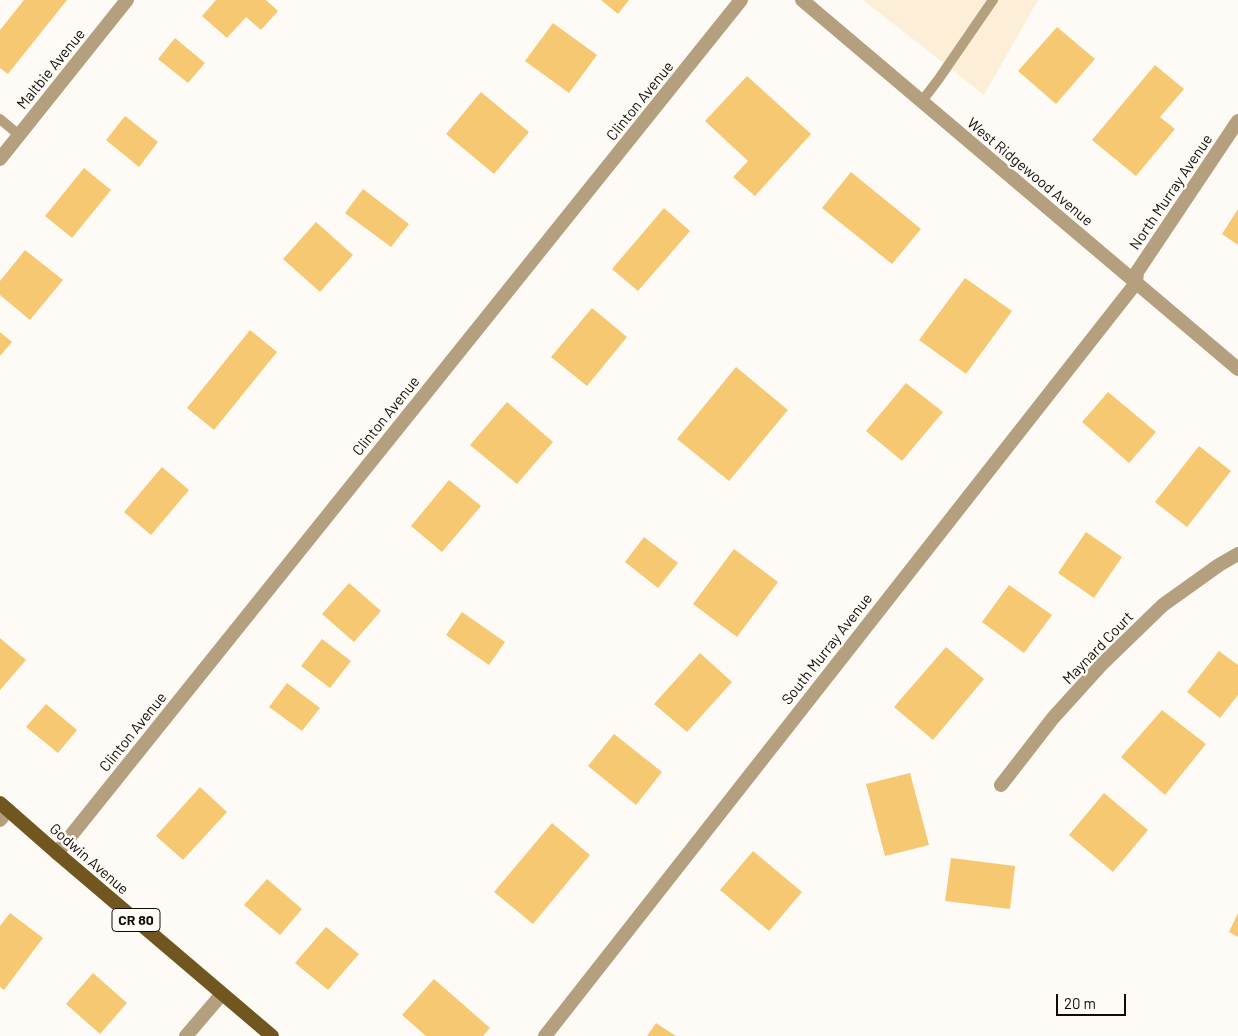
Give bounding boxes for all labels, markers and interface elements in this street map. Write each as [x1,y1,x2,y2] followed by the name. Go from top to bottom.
[13,25,89,113] street label: Maltbie Avenue
[603,58,677,144] street label: Clinton Avenue
[963,114,1097,230] street label: West Ridgewood Avenue
[1126,131,1216,253] street label: North Murray Avenue
[349,373,423,459] street label: Clinton Avenue
[778,590,876,708] street label: South Murray Avenue
[1059,608,1137,688] street label: Maynard Court
[96,689,170,775] street label: Clinton Avenue
[46,820,132,898] street label: Godwin Avenue
[112,908,160,932] road number: CR 80
[1058,984,1128,1016] scale bar
[1064,994,1096,1012] text: 20 m

